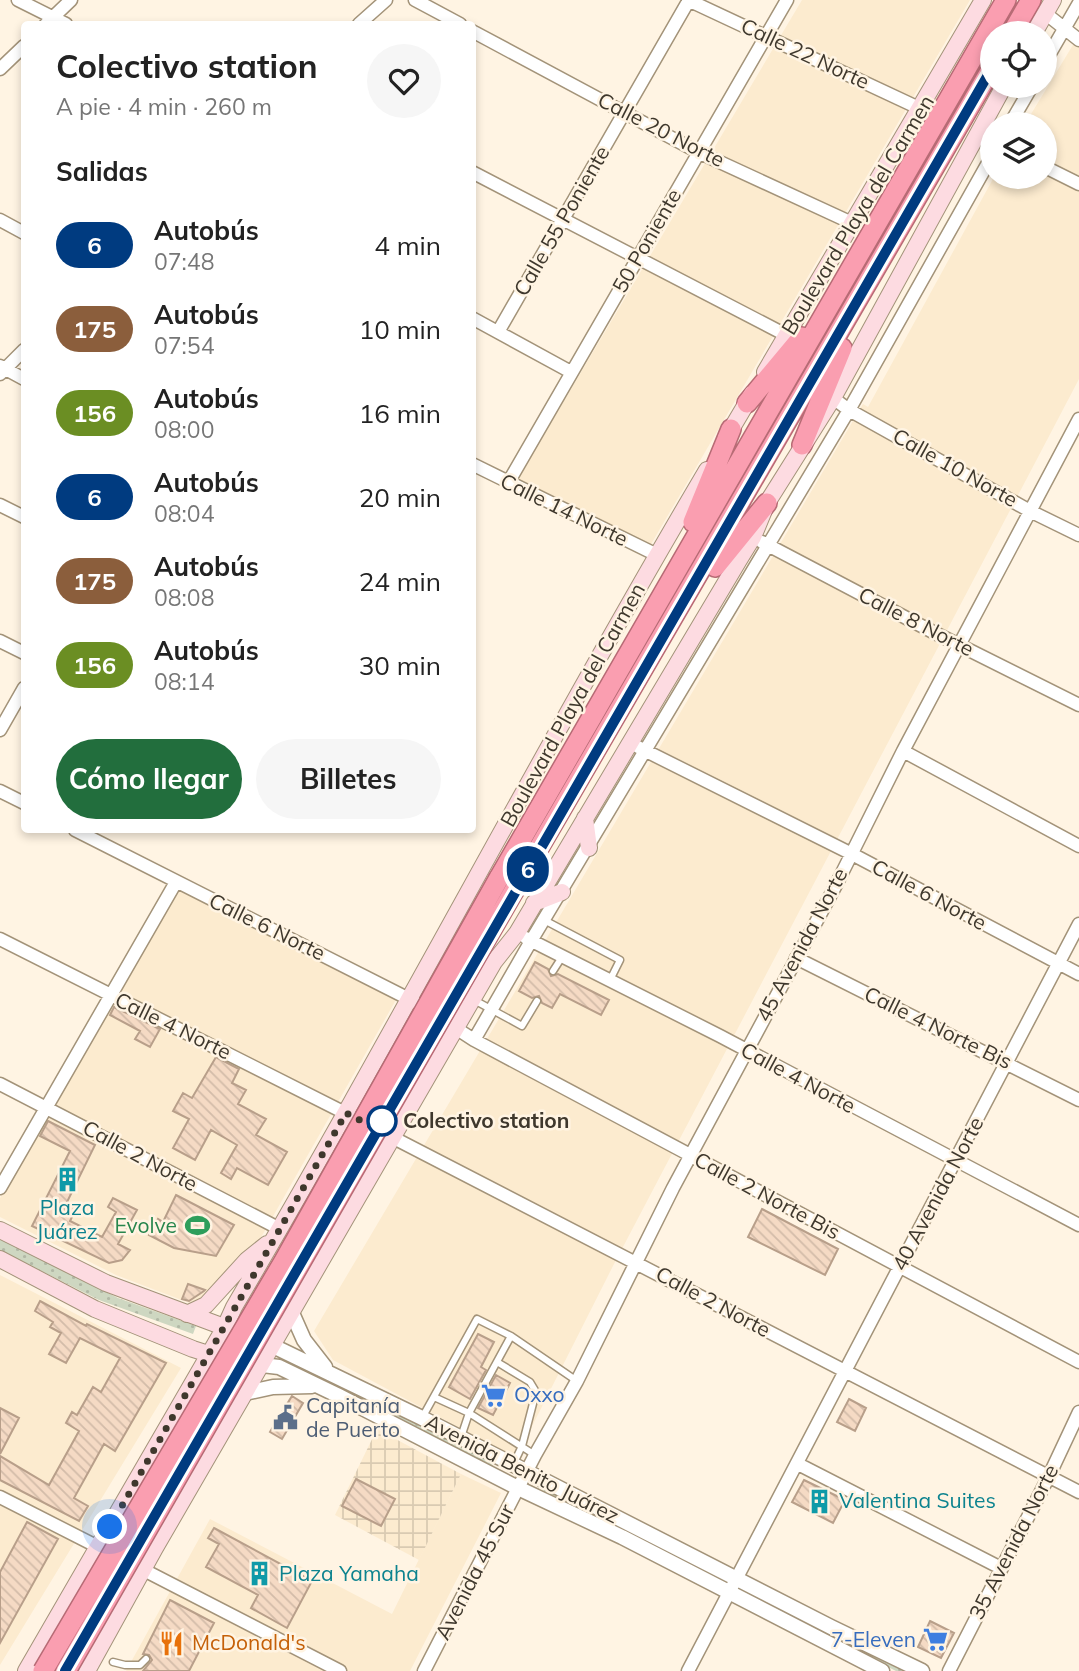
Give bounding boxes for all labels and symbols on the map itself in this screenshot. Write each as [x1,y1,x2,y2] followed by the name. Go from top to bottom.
[737,12,874,94] street label: Calle 22 Norte
[594,86,729,172] street label: Calle 20 Norte
[775,90,939,339] street label: Boulevard Playa del Carmen
[508,141,615,300] street label: Calle 55 Poniente
[606,184,686,297] street label: 50 Poniente
[889,422,1022,512] street label: Calle 10 Norte
[496,467,632,551] street label: Calle 14 Norte
[494,578,650,831] street label: Boulevard Playa del Carmen
[854,581,979,661] street label: Calle 8 Norte
[505,846,551,892] line badge: 6
[868,853,991,935] street label: Calle 6 Norte
[750,863,853,1026] street label: 45 Avenida Norte
[205,887,330,965] street label: Calle 6 Norte
[860,980,1017,1074] street label: Calle 4 Norte Bis
[111,986,236,1064] street label: Calle 4 Norte
[737,1036,860,1118] street label: Calle 4 Norte
[367,1106,397,1136] marker: Colectivo station
[403,1107,569,1133] place label: Colectivo station
[886,1112,989,1275] street label: 40 Avenida Norte
[79,1114,202,1196] street label: Calle 2 Norte
[690,1146,845,1244] street label: Calle 2 Norte Bis
[53,1165,81,1193] building icon: Plaza Juárez
[36,1194,98,1244] place label: Plaza Juárez
[114,1212,177,1238] place label: Evolve
[183,1212,211,1240] sports icon: Evolve
[652,1260,775,1342] street label: Calle 2 Norte
[480,1381,508,1409] supermarket icon: Oxxo
[514,1381,564,1407] place label: Oxxo
[306,1392,400,1442] place label: Capitanía de Puerto
[272,1404,300,1432] public building icon: Capitanía de Puerto
[421,1408,624,1528] street label: Avenida Benito Juárez
[963,1460,1063,1623] street label: 35 Avenida Norte
[805,1487,833,1515] building icon: Valentina Suites
[839,1487,996,1513] place label: Valentina Suites
[429,1499,520,1644] street label: Avenida 45 Sur
[92,1509,127,1544] your location
[245,1560,273,1588] building icon: Plaza Yamaha
[279,1560,419,1586] place label: Plaza Yamaha
[831,1626,916,1652] place label: 7-Eleven
[922,1626,950,1654] supermarket icon: 7-Eleven
[158,1629,186,1657] restaurant icon: McDonald's
[192,1629,306,1655] place label: McDonald's

